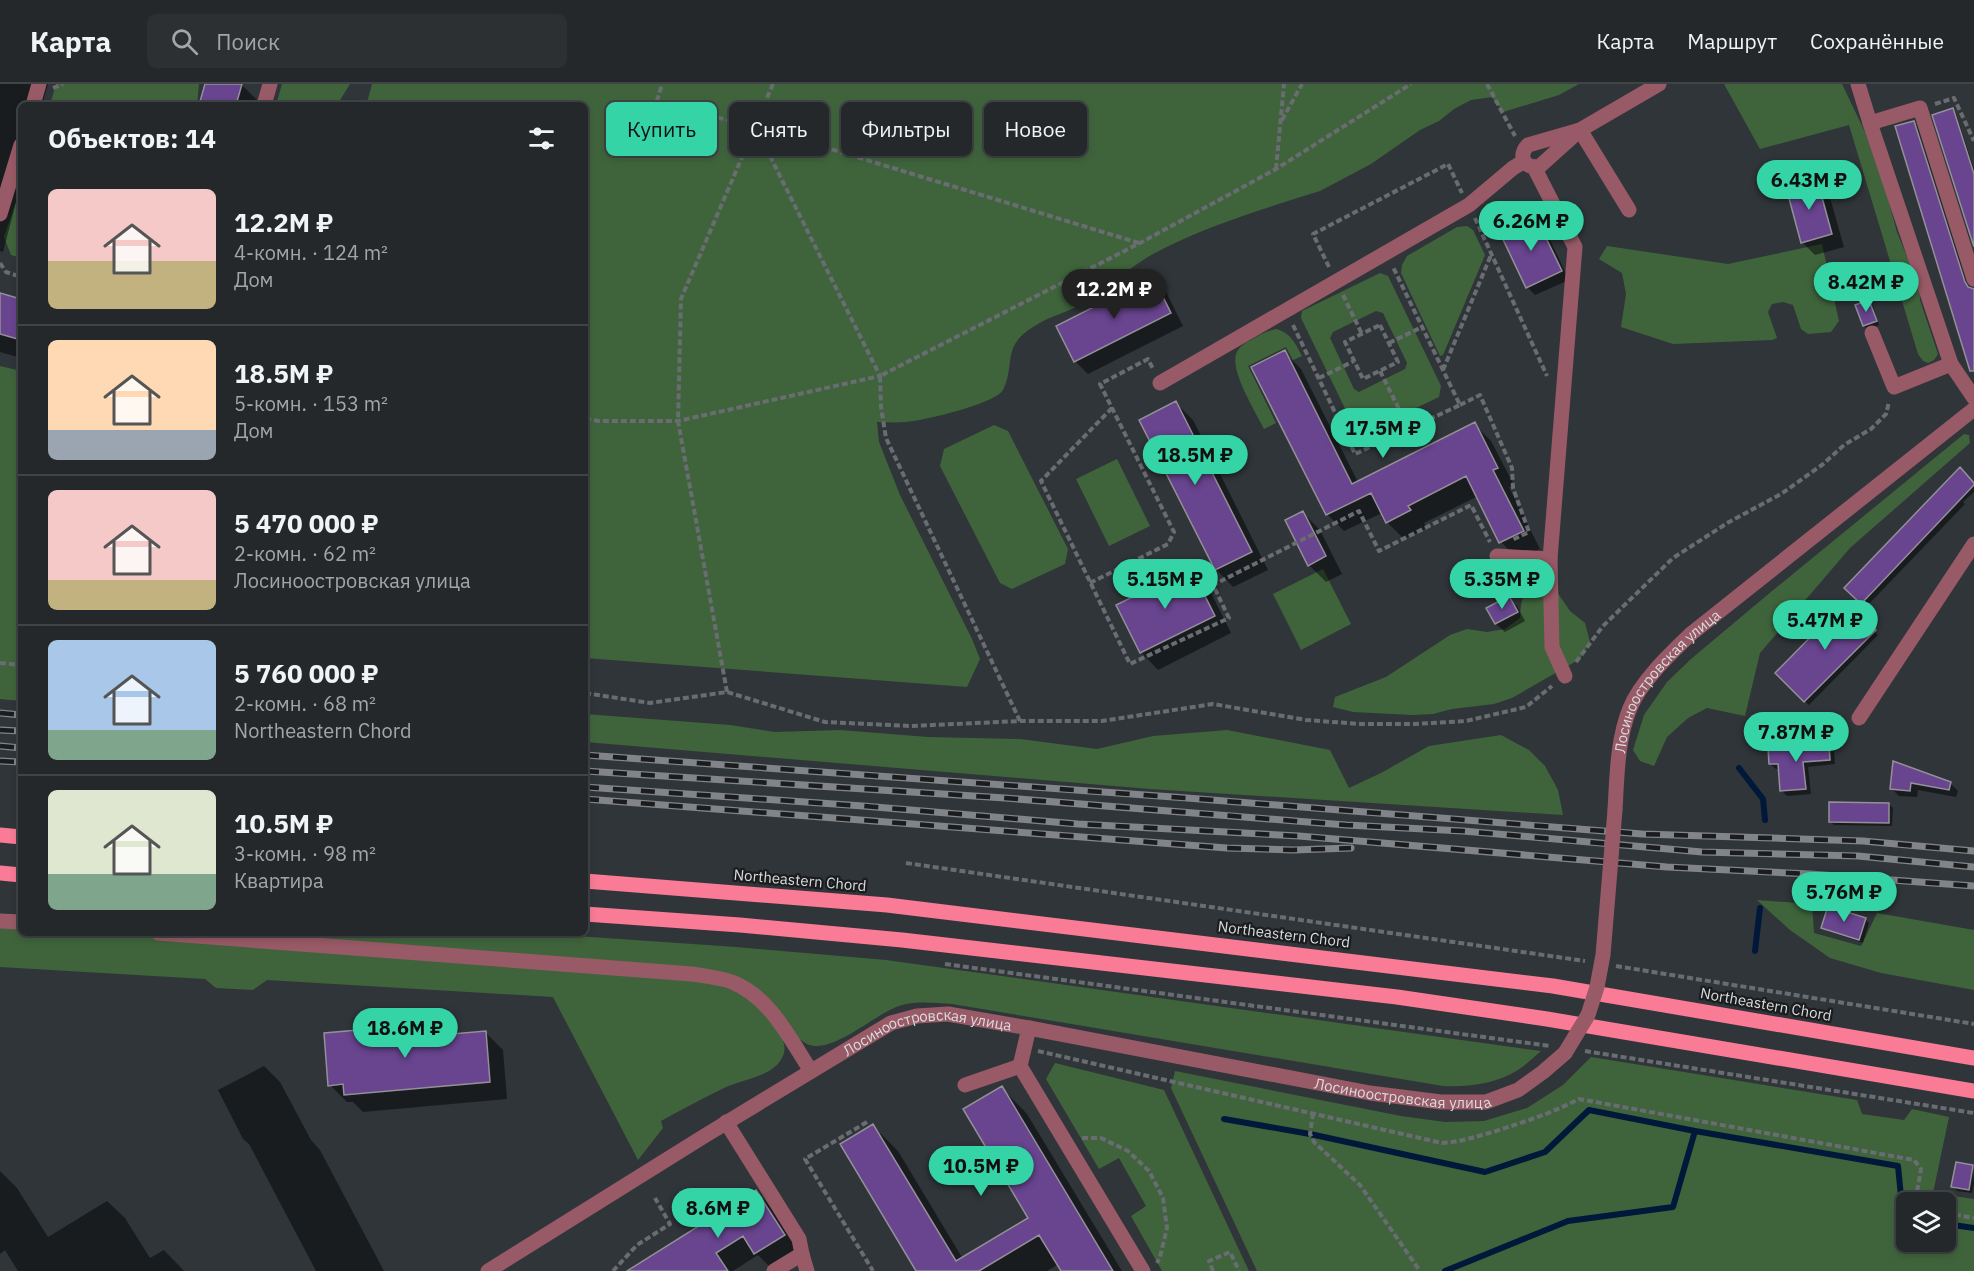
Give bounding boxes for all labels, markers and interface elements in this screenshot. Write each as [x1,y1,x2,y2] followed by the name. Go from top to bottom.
[147,14,567,68] search box
[30,23,111,60] text: Карта
[168,25,201,58] icon: search
[216,27,280,56] text: Поиск
[1596,27,1654,55] text: Карта
[1687,27,1777,55] text: Маршрут
[1810,27,1944,55] text: Сохранённые
[606,102,717,156] chip: Купить
[729,102,829,156] chip: Снять
[841,102,972,156] chip: Фильтры
[984,102,1087,156] chip: Новое
[48,121,216,155] text: Объектов: 14
[525,122,558,155] icon: filters
[1754,160,1864,211] pin: 6.43M ₽
[1771,166,1847,193] text: 6.43M ₽
[1476,201,1586,252] pin: 6.26M ₽
[234,205,333,239] text: 12.2M ₽
[1493,207,1569,234] text: 6.26M ₽
[96,213,168,285] icon: home
[234,239,388,266] text: 4-комн. · 124 m²
[1811,262,1921,313] pin: 8.42M ₽
[234,266,274,293] text: Дом
[1828,268,1904,295] text: 8.42M ₽
[1059,269,1169,320] pin: 12.2M ₽
[1076,275,1152,302] text: 12.2M ₽
[234,356,333,390] text: 18.5M ₽
[96,364,168,436] icon: home
[234,390,388,417] text: 5-комн. · 153 m²
[1328,408,1438,459] pin: 17.5M ₽
[1345,414,1421,441] text: 17.5M ₽
[234,417,274,444] text: Дом
[1140,435,1250,486] pin: 18.5M ₽
[1157,441,1233,468] text: 18.5M ₽
[234,506,379,540] text: 5 470 000 ₽
[96,514,168,586] icon: home
[234,540,376,567] text: 2-комн. · 62 m²
[1110,559,1220,610] pin: 5.15M ₽
[1447,559,1557,610] pin: 5.35M ₽
[1127,565,1203,592] text: 5.15M ₽
[1464,565,1540,592] text: 5.35M ₽
[234,567,471,594] text: Лосиноостровская улица
[1770,600,1880,651] pin: 5.47M ₽
[1610,605,1724,754] street label: Лосиноостровская улица
[1787,606,1863,633] text: 5.47M ₽
[234,656,379,690] text: 5 760 000 ₽
[96,664,168,736] icon: home
[234,690,376,717] text: 2-комн. · 68 m²
[1741,712,1851,763] pin: 7.87M ₽
[234,717,412,744] text: Northeastern Chord
[1758,718,1834,745] text: 7.87M ₽
[234,806,333,840] text: 10.5M ₽
[96,814,168,886] icon: home
[234,840,376,867] text: 3-комн. · 98 m²
[733,865,867,895] street label: Northeastern Chord
[234,867,324,894] text: Квартира
[1789,872,1899,923] pin: 5.76M ₽
[1806,878,1882,905] text: 5.76M ₽
[1217,916,1351,952] street label: Northeastern Chord
[1699,983,1833,1025] street label: Northeastern Chord
[839,1004,1013,1060] street label: Лосиноостровская улица
[350,1008,460,1059] pin: 18.6M ₽
[367,1014,443,1041] text: 18.6M ₽
[1313,1073,1494,1112] street label: Лосиноостровская улица
[926,1146,1036,1197] pin: 10.5M ₽
[943,1152,1019,1179] text: 10.5M ₽
[669,1188,767,1239] pin: 8.6M ₽
[1896,1192,1956,1252] map controls
[1896,1192,1956,1252] button: layers
[686,1194,750,1221] text: 8.6M ₽

